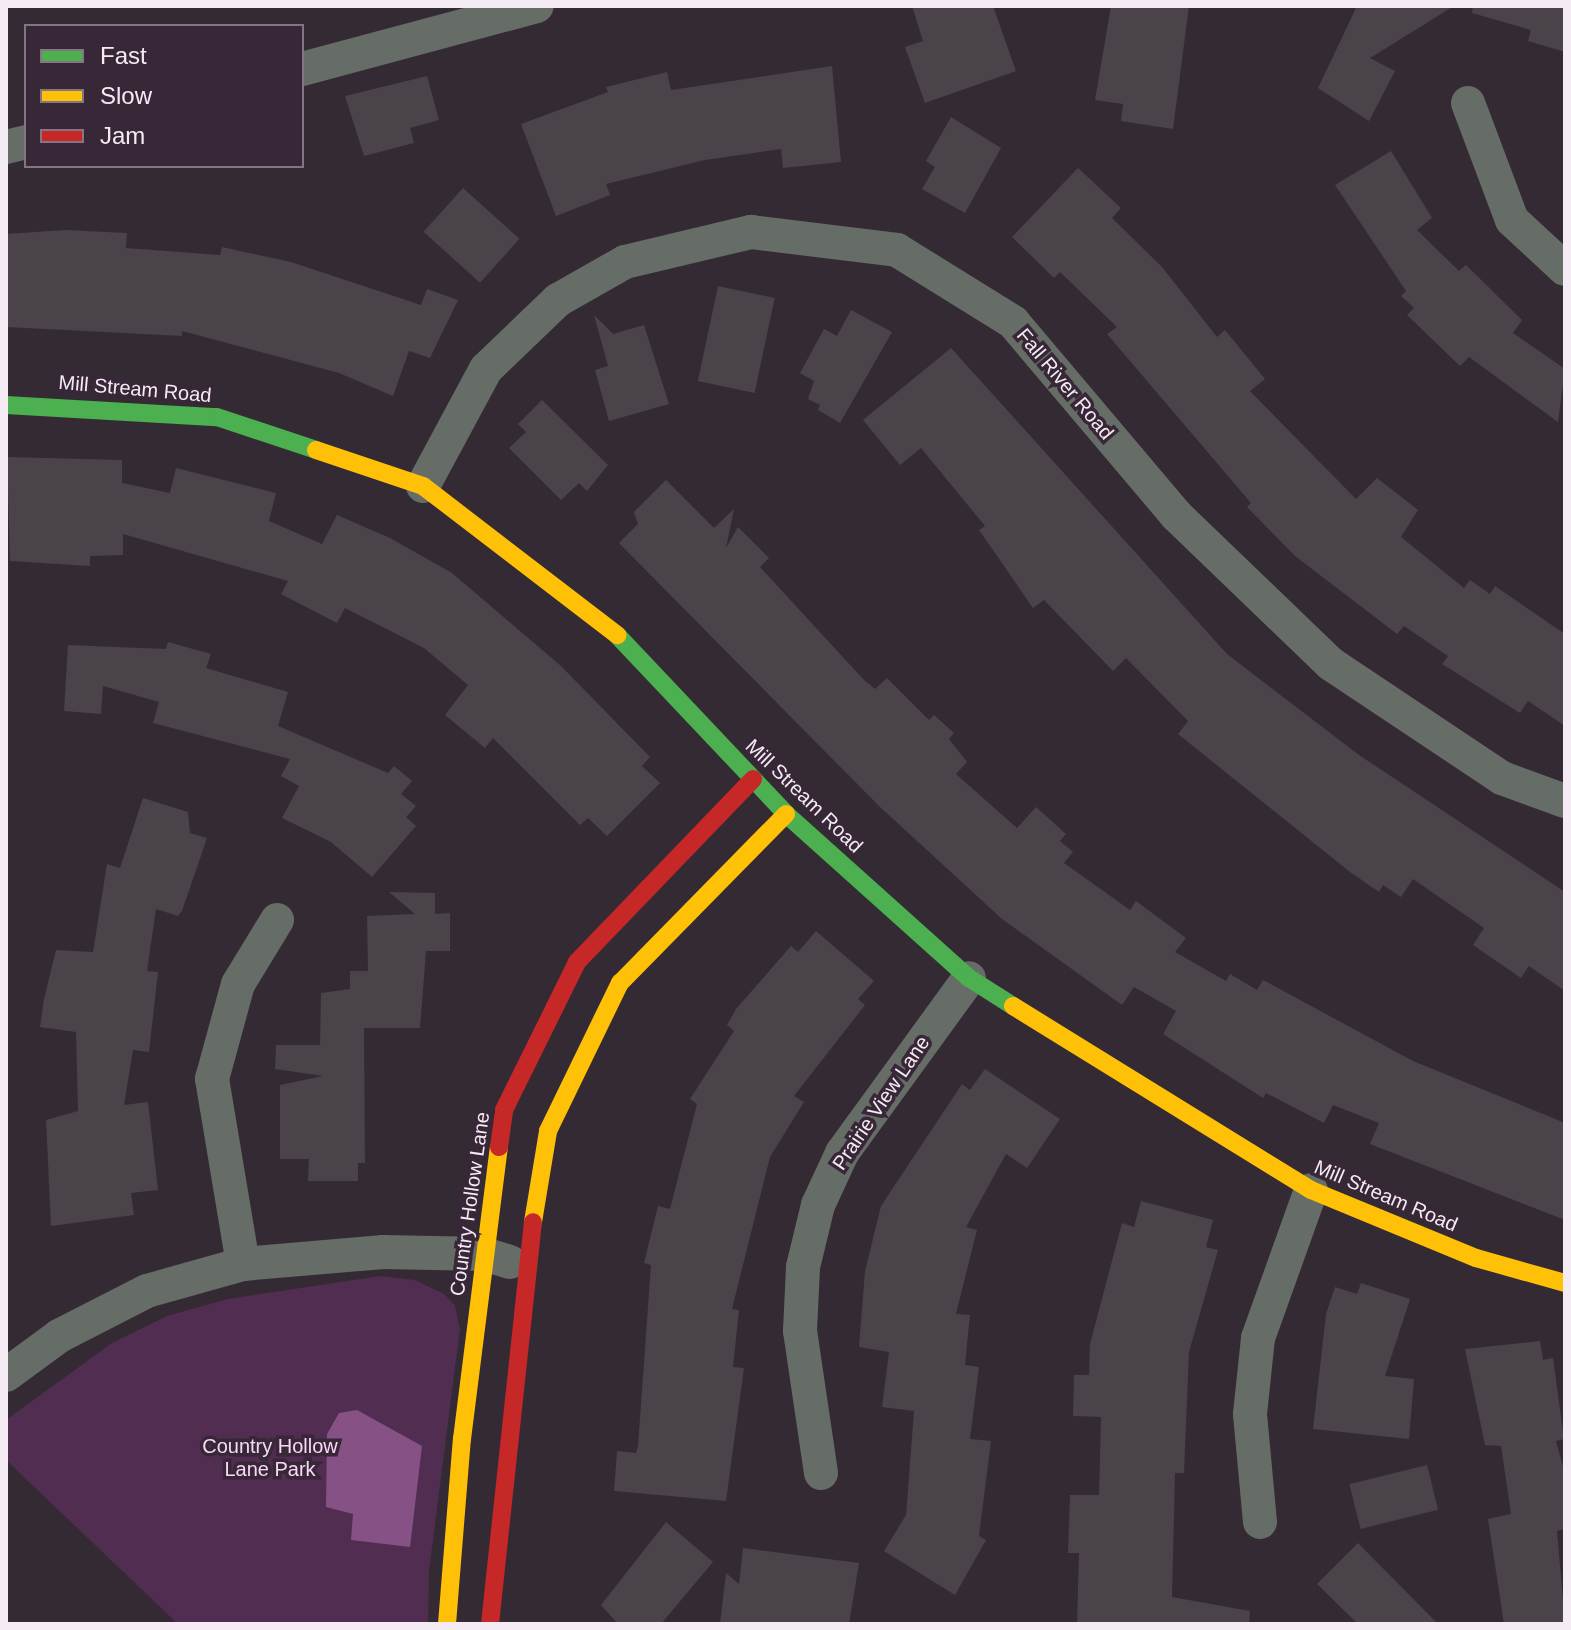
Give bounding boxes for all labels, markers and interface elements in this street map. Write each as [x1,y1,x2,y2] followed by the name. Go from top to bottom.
[24,24,304,168] legend
[100,42,147,69] text: Fast
[100,82,152,109] text: Slow
[100,122,145,149] text: Jam
[1012,323,1118,445] street label: Fall River Road
[58,370,212,408] street label: Mill Stream Road
[740,734,868,858] street label: Mill Stream Road
[827,1031,935,1175] street label: Prairie View Lane
[445,1110,495,1298] street label: Country Hollow Lane
[1311,1155,1461,1237] street label: Mill Stream Road
[202,1435,338,1482] park label: Country Hollow Lane Park

